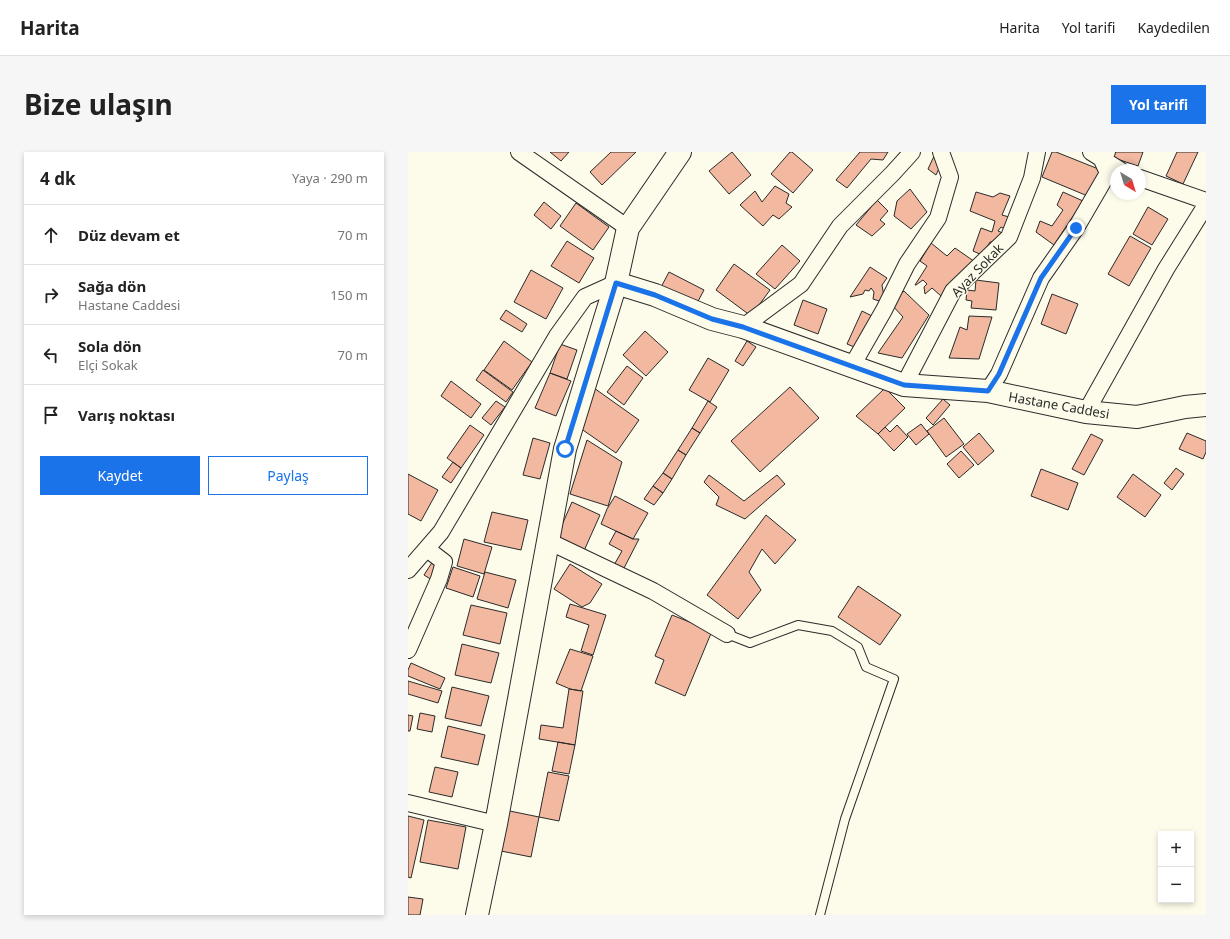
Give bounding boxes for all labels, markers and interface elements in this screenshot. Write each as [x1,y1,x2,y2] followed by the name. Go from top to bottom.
[20,15,80,41] text: Harita
[999,18,1040,37] text: Harita
[1062,18,1115,37] text: Yol tarifi
[1137,18,1210,37] text: Kaydedilen
[24,85,173,123] text: Bize ulaşın
[1111,85,1206,124] button: Yol tarifi
[1110,164,1146,200] north arrow
[40,167,75,190] text: 4 dk
[292,169,368,187] text: Yaya · 290 m
[1067,219,1085,237] route end
[40,224,62,246] icon: ahead
[78,225,180,245] text: Düz devam et
[338,226,368,244] text: 70 m
[947,239,1007,301] street label: Ayaz Sokak
[78,276,146,296] text: Sağa dön
[40,284,62,306] icon: right
[330,286,368,304] text: 150 m
[78,296,180,314] text: Hastane Caddesi
[78,336,142,356] text: Sola dön
[40,344,62,366] icon: left
[338,346,368,364] text: 70 m
[78,356,138,374] text: Elçi Sokak
[1007,387,1111,423] street label: Hastane Caddesi
[40,404,62,426] icon: arrive
[78,405,175,425] text: Varış noktası
[556,440,574,458] route start
[40,456,200,495] button: Kaydet
[208,456,368,495] button: Paylaş
[1158,831,1194,903] map controls
[1158,831,1194,867] button: +
[1158,867,1194,903] button: −

